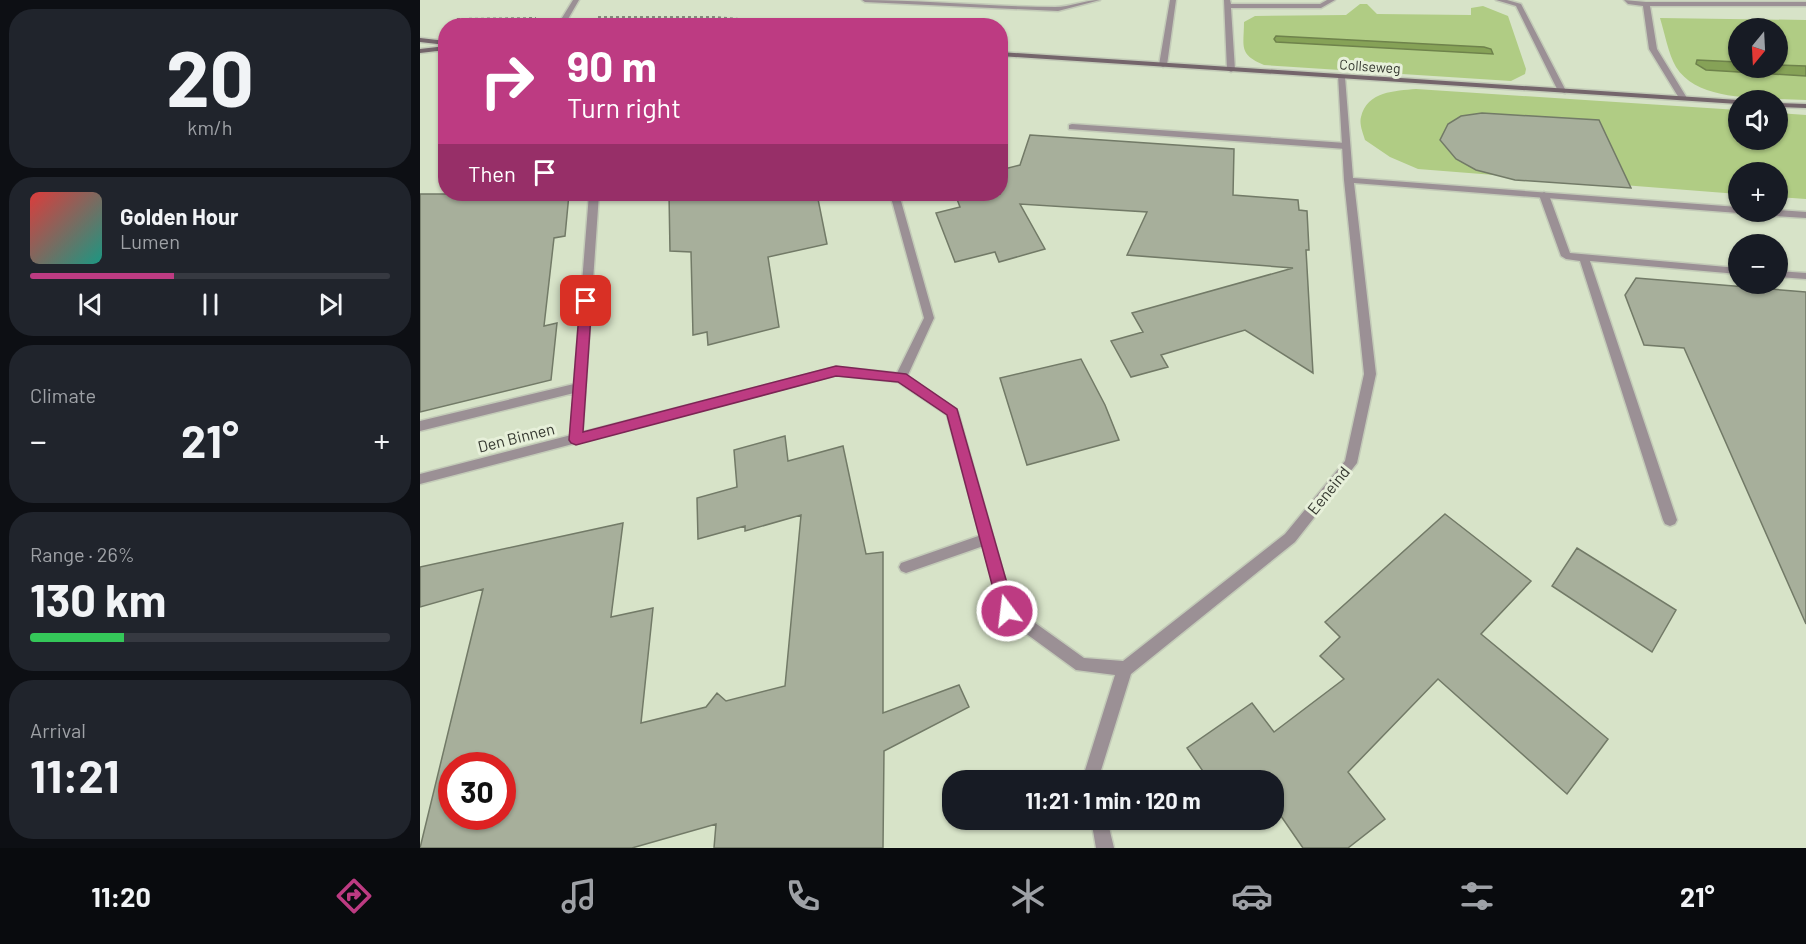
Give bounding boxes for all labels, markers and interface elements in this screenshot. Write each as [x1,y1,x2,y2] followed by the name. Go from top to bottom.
[1728,18,1788,78] north arrow
[1728,18,1788,294] map controls
[166,29,254,123] text: 20
[567,40,657,90] text: 90 m
[468,42,546,120] icon: right
[1339,55,1401,77] street label: Collseweg
[1728,90,1788,150] button: sound
[567,91,681,123] text: Turn right
[187,115,233,139] text: km/h
[528,156,561,189] icon: arrive
[468,160,516,186] text: Then
[1728,162,1788,222] button: +
[120,203,238,229] text: Golden Hour
[120,229,180,253] text: Lumen
[1728,234,1788,294] button: −
[560,275,611,326] pin
[569,284,602,317] icon: arrive
[74,288,107,321] icon: previous
[194,288,227,321] icon: pause
[314,288,347,321] icon: next
[30,383,96,407] text: Climate
[181,413,239,467] text: 21°
[476,418,556,456] street label: Den Binnen
[30,420,47,460] text: −
[374,420,390,460] text: +
[1303,462,1353,518] street label: Eeneind
[30,542,135,566] text: Range · 26%
[30,572,166,626] text: 130 km
[975,579,1039,643] position arrow
[30,718,86,742] text: Arrival
[30,748,119,802] text: 11:21
[438,752,516,830] speed limit sign: 30
[1025,787,1201,813] text: 11:21 · 1 min · 120 m
[333,875,375,917] icon: directions
[558,875,600,917] icon: music
[782,875,824,917] icon: phone
[1007,875,1049,917] icon: climate
[1231,875,1273,917] icon: car
[1456,875,1498,917] icon: filters
[91,880,151,912] text: 11:20
[1680,880,1715,912] text: 21°

